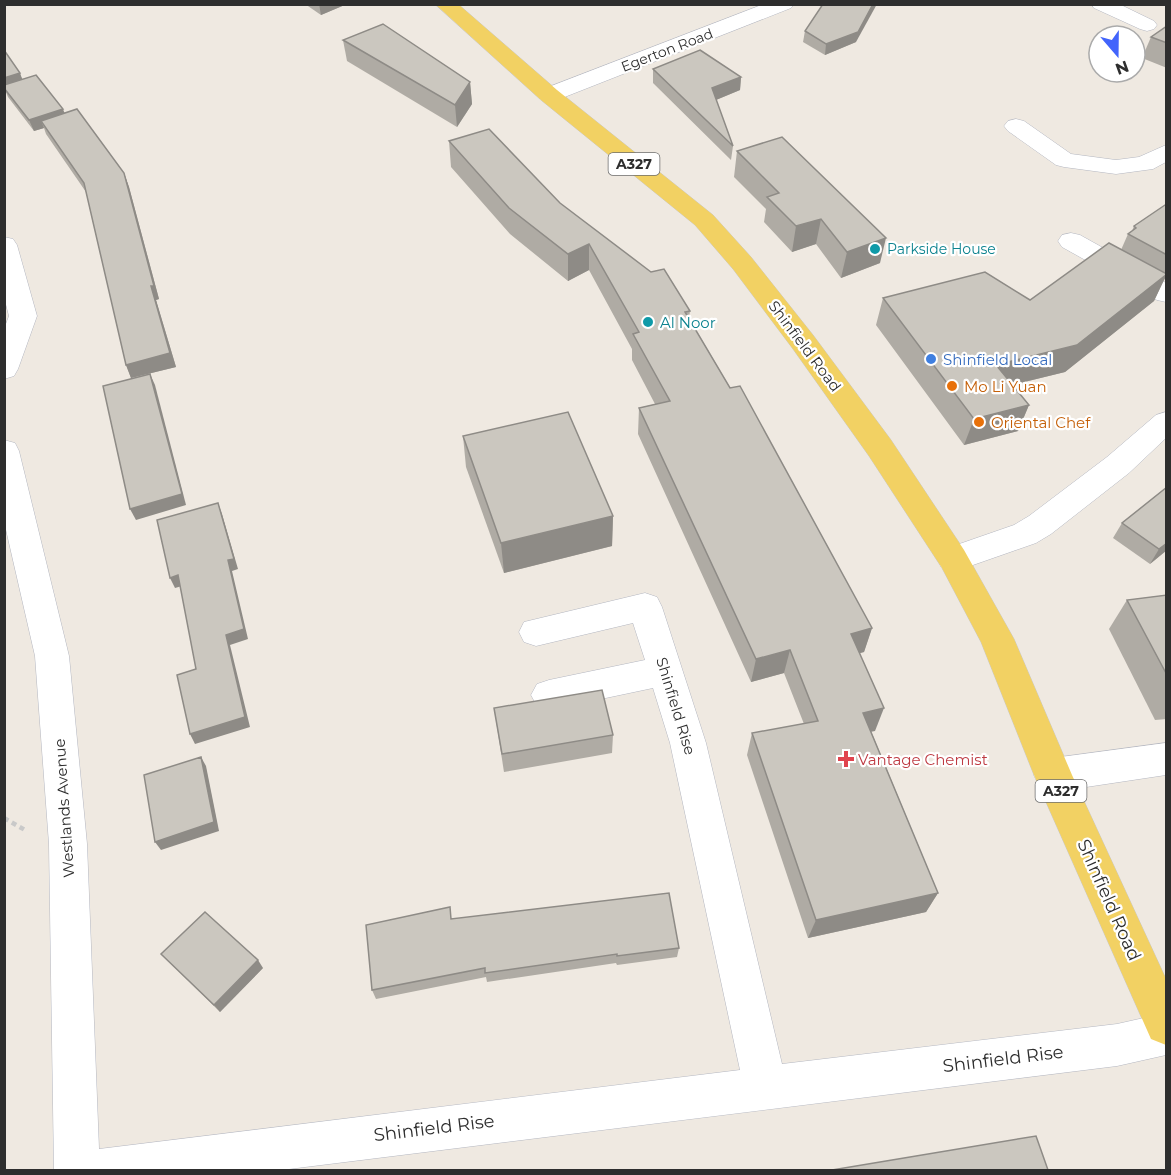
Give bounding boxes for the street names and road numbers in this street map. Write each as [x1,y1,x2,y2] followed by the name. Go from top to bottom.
[618,24,716,76] street label: Egerton Road
[608,153,660,175] road number: A327
[765,297,845,395] street label: Shinfield Road
[652,655,700,757] street label: Shinfield Rise
[50,738,78,878] street label: Westlands Avenue
[1036,780,1086,802] road number: A327
[1072,836,1146,964] street label: Shinfield Road
[941,1041,1065,1077] street label: Shinfield Rise
[372,1110,496,1146] street label: Shinfield Rise

